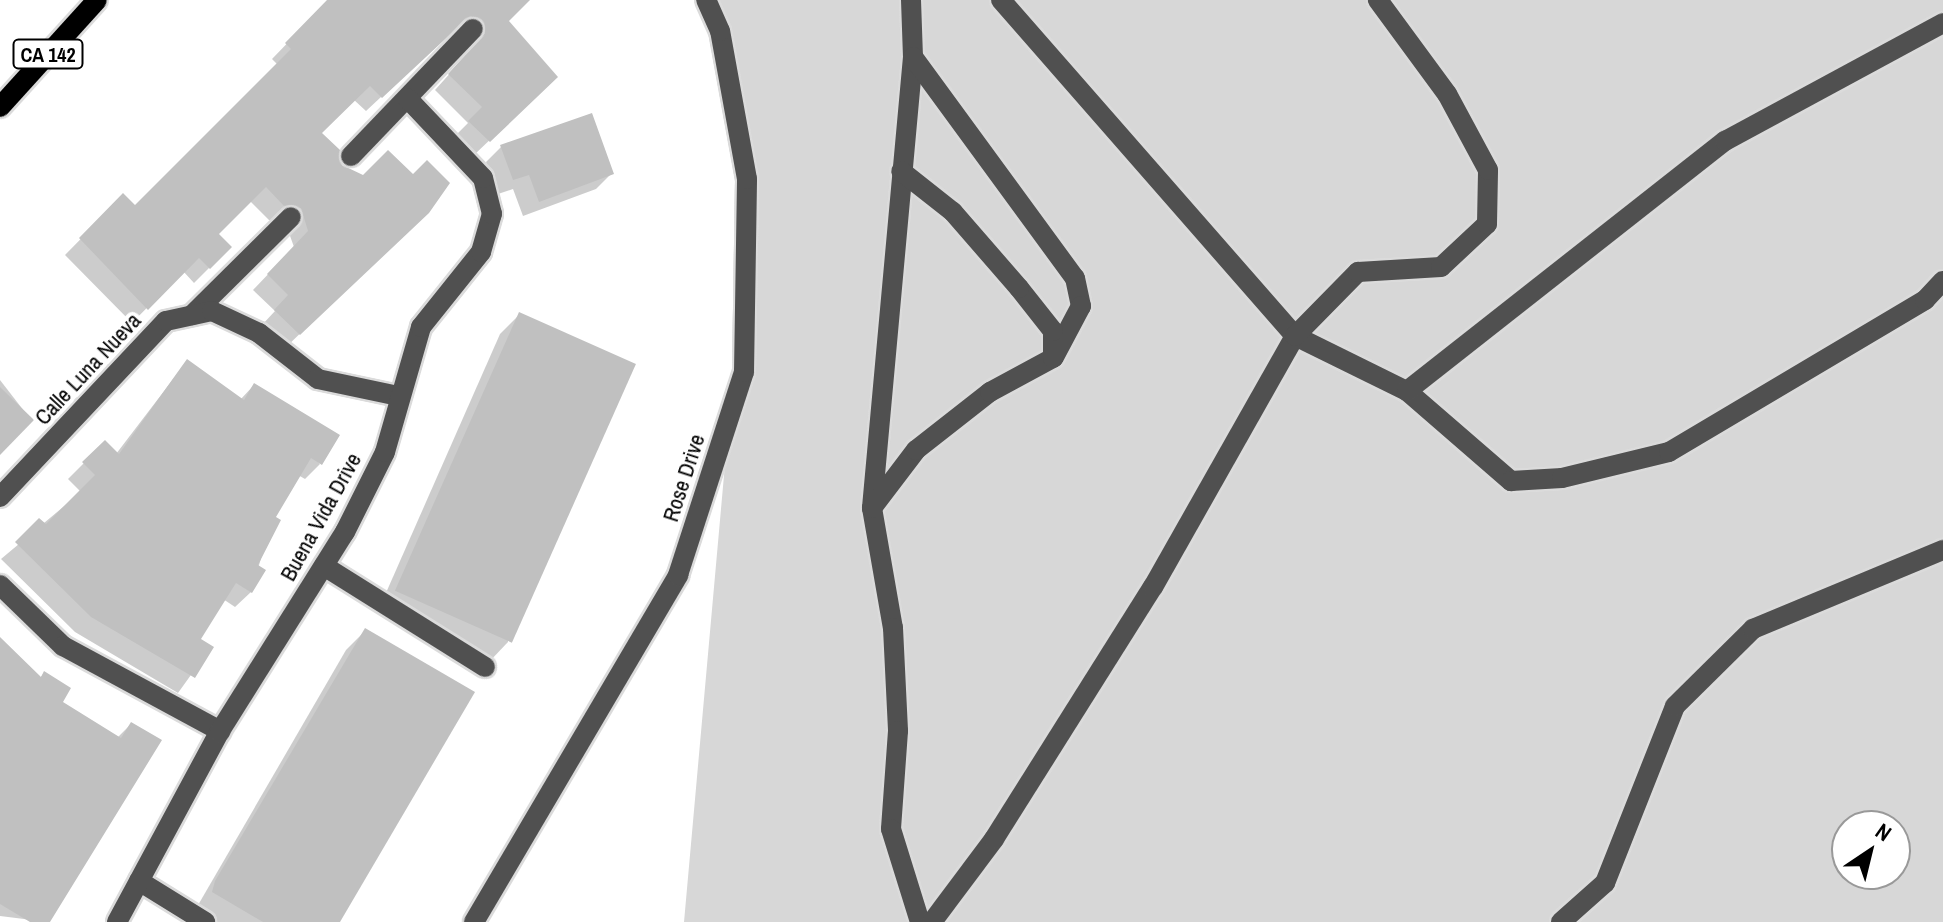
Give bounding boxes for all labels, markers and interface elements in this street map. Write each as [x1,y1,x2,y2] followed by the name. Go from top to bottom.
[12,38,84,70] road number: CA 142
[29,308,147,430] street label: Calle Luna Nueva
[658,431,710,525] street label: Rose Drive
[275,448,367,586] street label: Buena Vida Drive
[1831,810,1911,890] north arrow
[1870,816,1898,848] text: N

